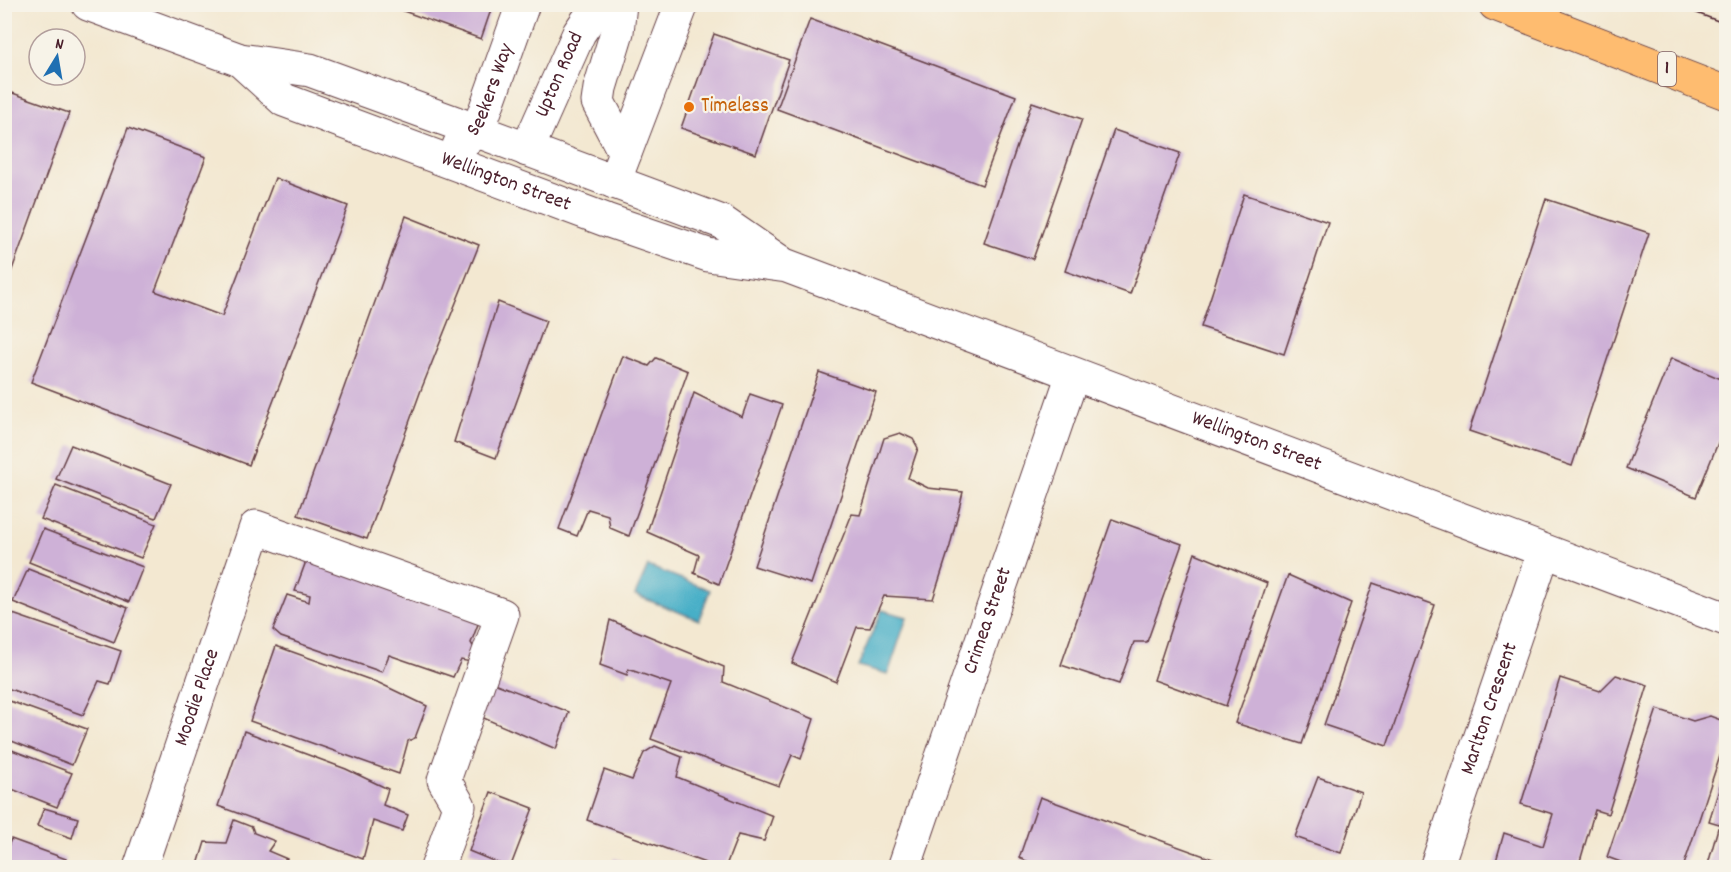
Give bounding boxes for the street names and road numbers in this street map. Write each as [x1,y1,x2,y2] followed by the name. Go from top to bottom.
[528,28,592,123] street label: Upton Road
[460,39,523,143] street label: Seekers Way
[1658,52,1676,86] road number: 1
[436,145,575,221] street label: Wellington Street
[1187,404,1326,481] street label: Wellington Street
[956,563,1021,679] street label: Crimea Street
[1454,639,1527,779] street label: Marlton Crescent
[168,645,228,750] street label: Moodie Place

